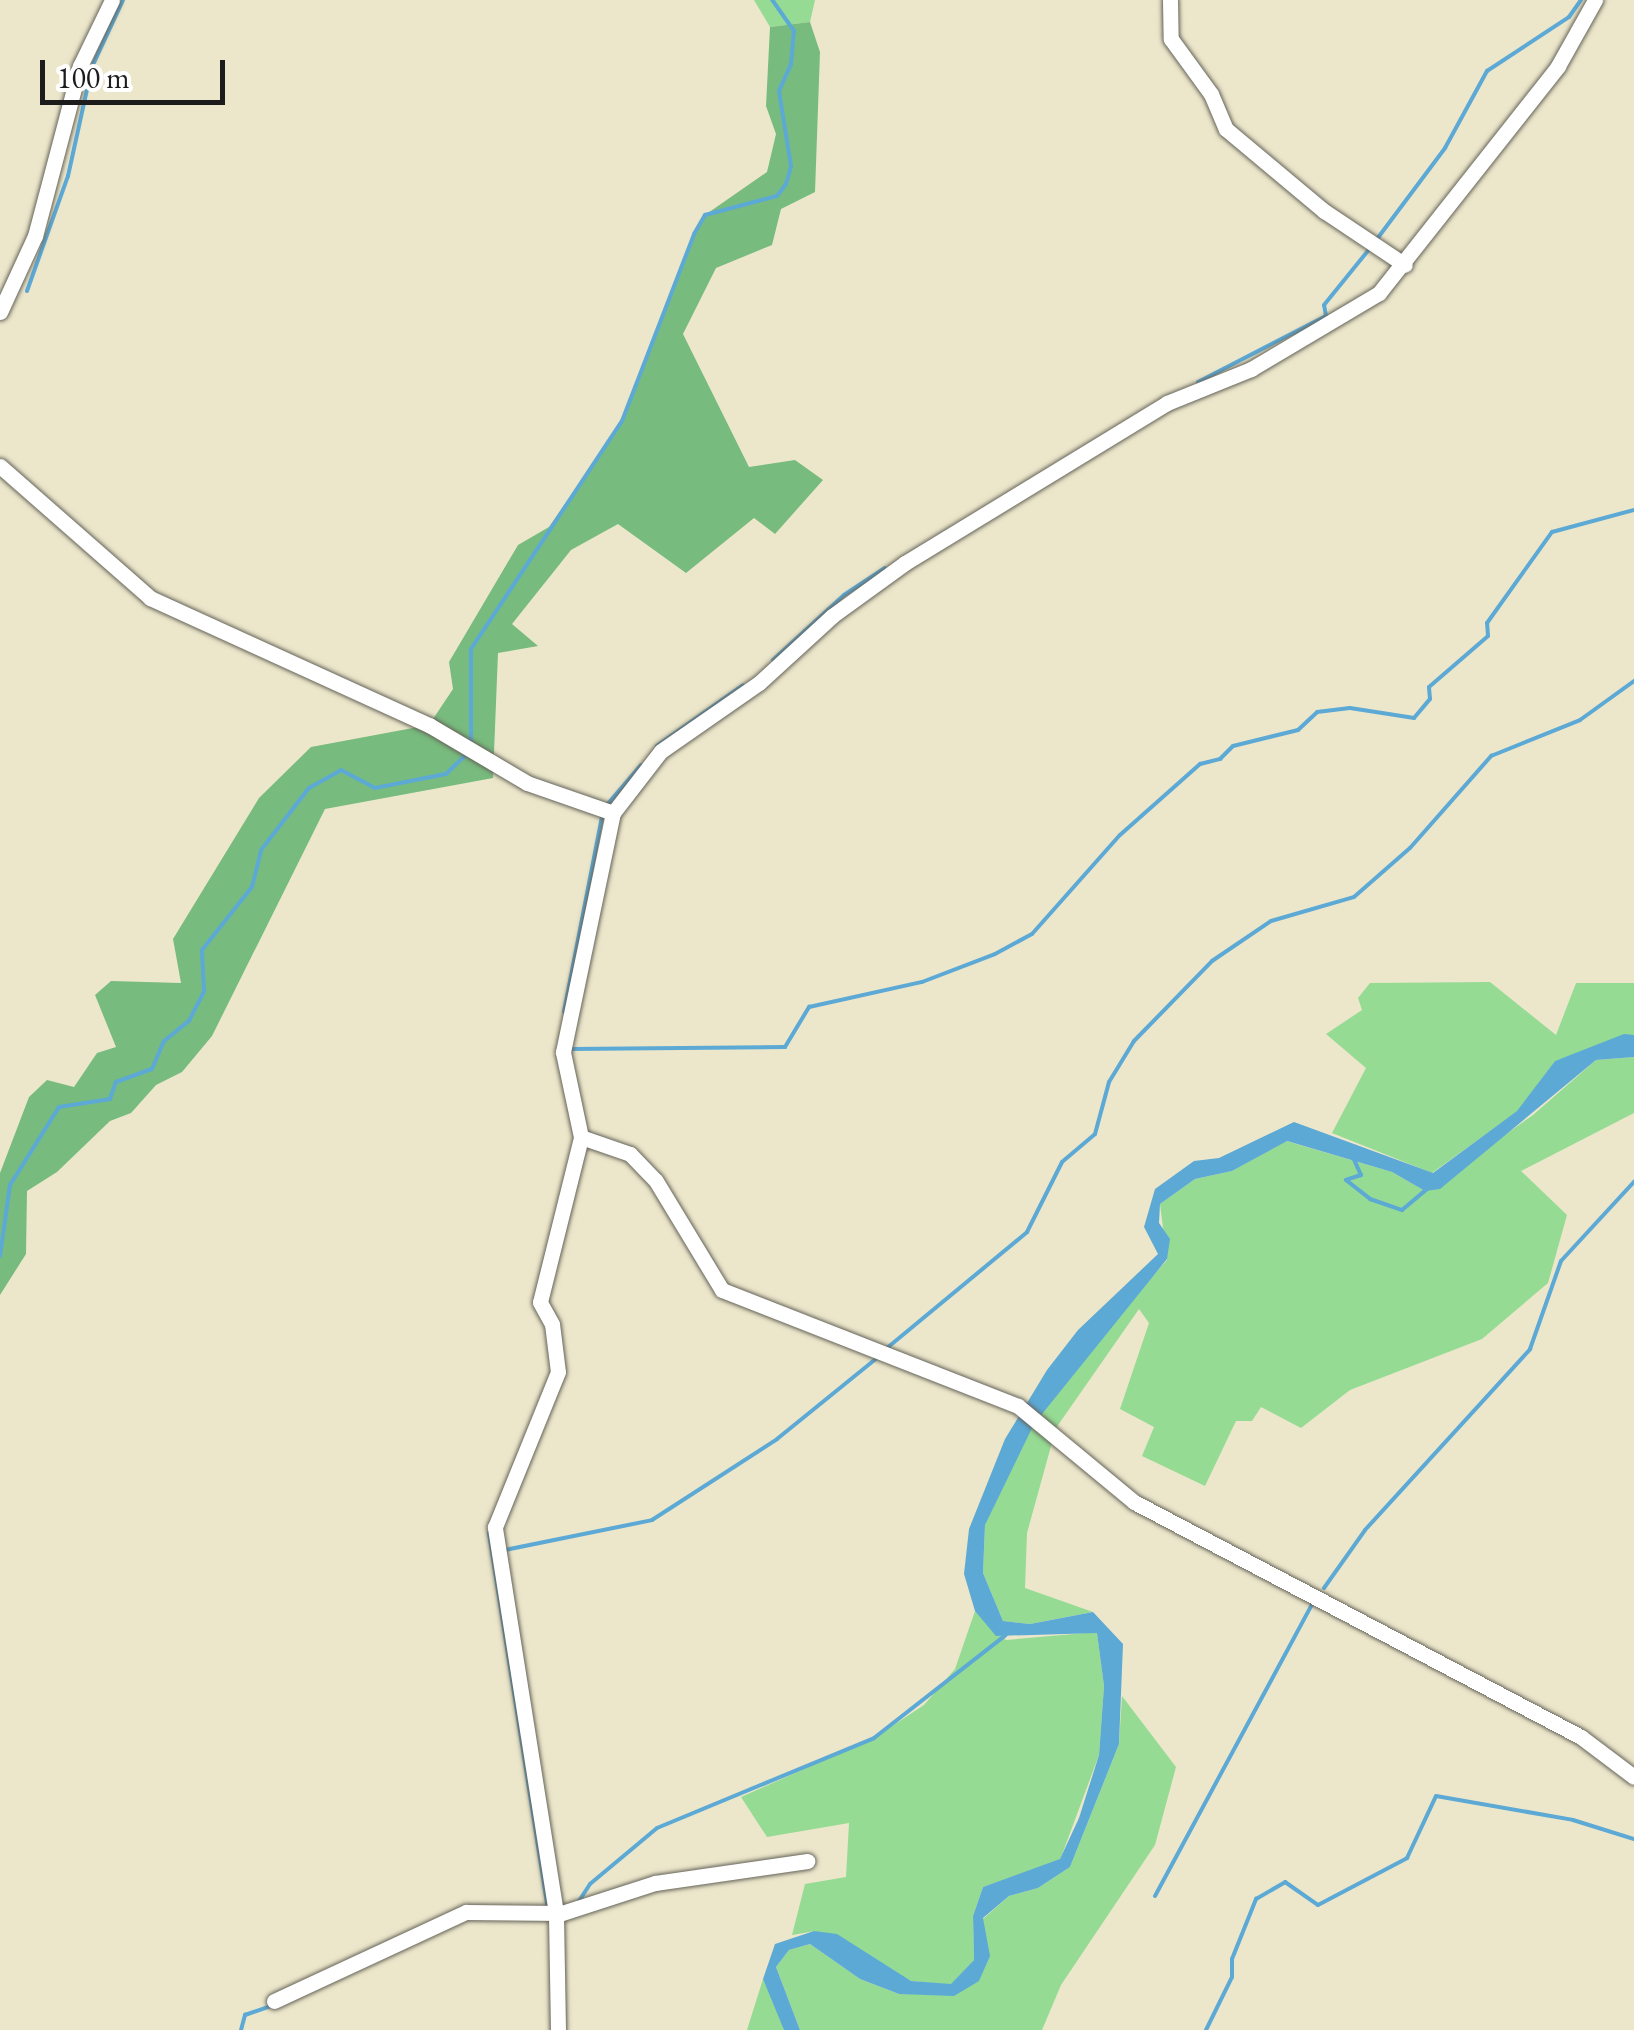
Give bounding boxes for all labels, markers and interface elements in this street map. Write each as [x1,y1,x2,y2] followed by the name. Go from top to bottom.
[45,40,230,102] scale bar
[57,58,130,97] text: 100 m

